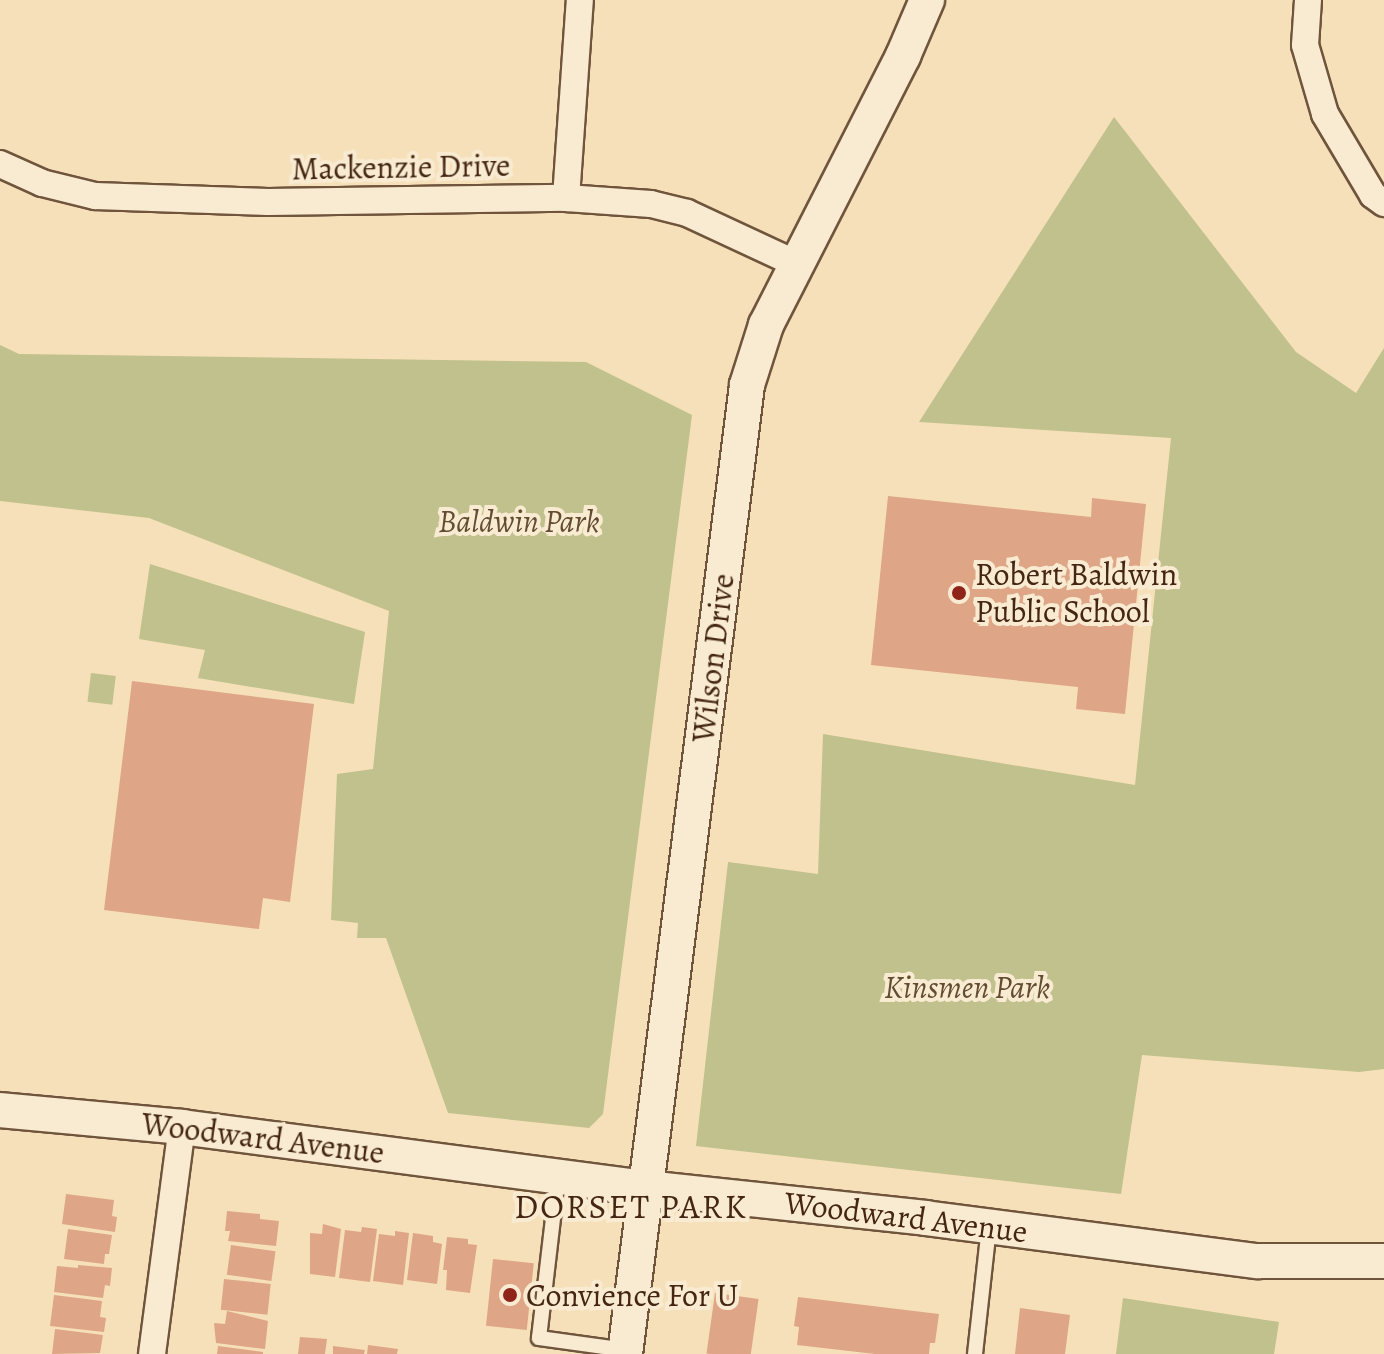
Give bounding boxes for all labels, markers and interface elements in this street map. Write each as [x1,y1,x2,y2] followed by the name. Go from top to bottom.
[291,146,511,188] street label: Mackenzie Drive
[438,502,600,540] park label: Baldwin Park
[975,556,1177,631] place label: Robert Baldwin Public School
[684,571,742,745] street label: Wilson Drive
[950,584,968,602] marker: Robert Baldwin Public School
[884,968,1050,1006] park label: Kinsmen Park
[139,1104,387,1172] street label: Woodward Avenue
[782,1183,1030,1251] street label: Woodward Avenue
[514,1187,748,1227] district label: DORSET PARK
[526,1276,738,1314] place label: Convience For U
[501,1286,519,1304] marker: Convience For U

